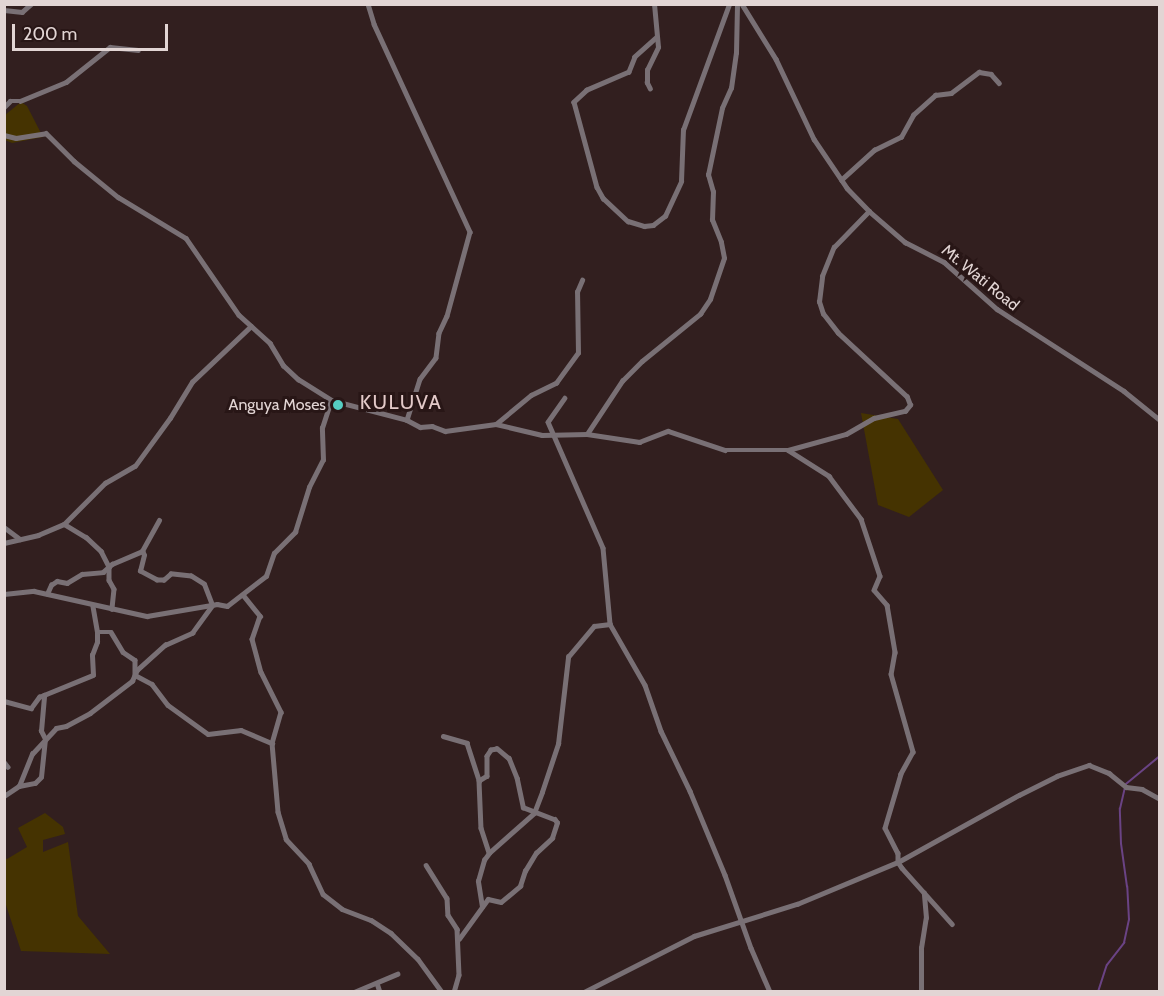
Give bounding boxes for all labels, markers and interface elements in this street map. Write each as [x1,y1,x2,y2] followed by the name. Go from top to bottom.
[15,12,171,50] scale bar
[23,23,77,45] text: 200 m
[937,241,1023,315] street label: Mt. Wati Road
[360,390,442,414] district label: KULUVA
[229,395,326,415] place label: Anguya Moses
[331,398,345,412] marker: Anguya Moses

